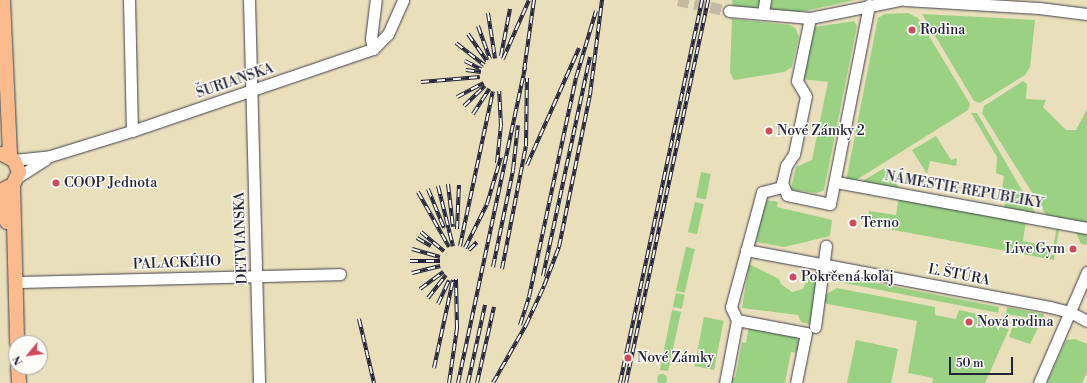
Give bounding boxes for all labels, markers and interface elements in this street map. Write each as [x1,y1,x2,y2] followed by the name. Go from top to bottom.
[920,22,965,38] place label: Rodina
[907,25,917,35] marker: Rodina
[194,60,276,102] street label: ŠURIANSKA
[777,123,865,139] place label: Nové Zámky 2
[764,126,774,136] marker: Nové Zámky 2
[883,168,1045,212] street label: NÁMESTIE REPUBLIKY
[64,175,157,191] place label: COOP Jednota
[51,178,61,188] marker: COOP Jednota
[231,191,251,285] street label: DETVIANSKA
[861,215,899,231] place label: Terno
[848,218,858,228] marker: Terno
[1005,241,1065,257] place label: Live Gym
[1068,244,1078,254] marker: Live Gym
[133,253,221,273] street label: PALACKÉHO
[927,261,991,289] street label: Ľ. ŠTÚRA
[801,269,894,285] place label: Pokrčená koľaj
[788,272,798,282] marker: Pokrčená koľaj
[977,314,1053,330] place label: Nová rodina
[964,317,974,327] marker: Nová rodina
[8,335,48,375] north arrow
[951,349,1015,375] scale bar
[637,350,714,366] place label: Nové Zámky
[622,352,634,364] marker: Nové Zámky
[10,353,27,368] text: N
[956,356,984,371] text: 50 m

